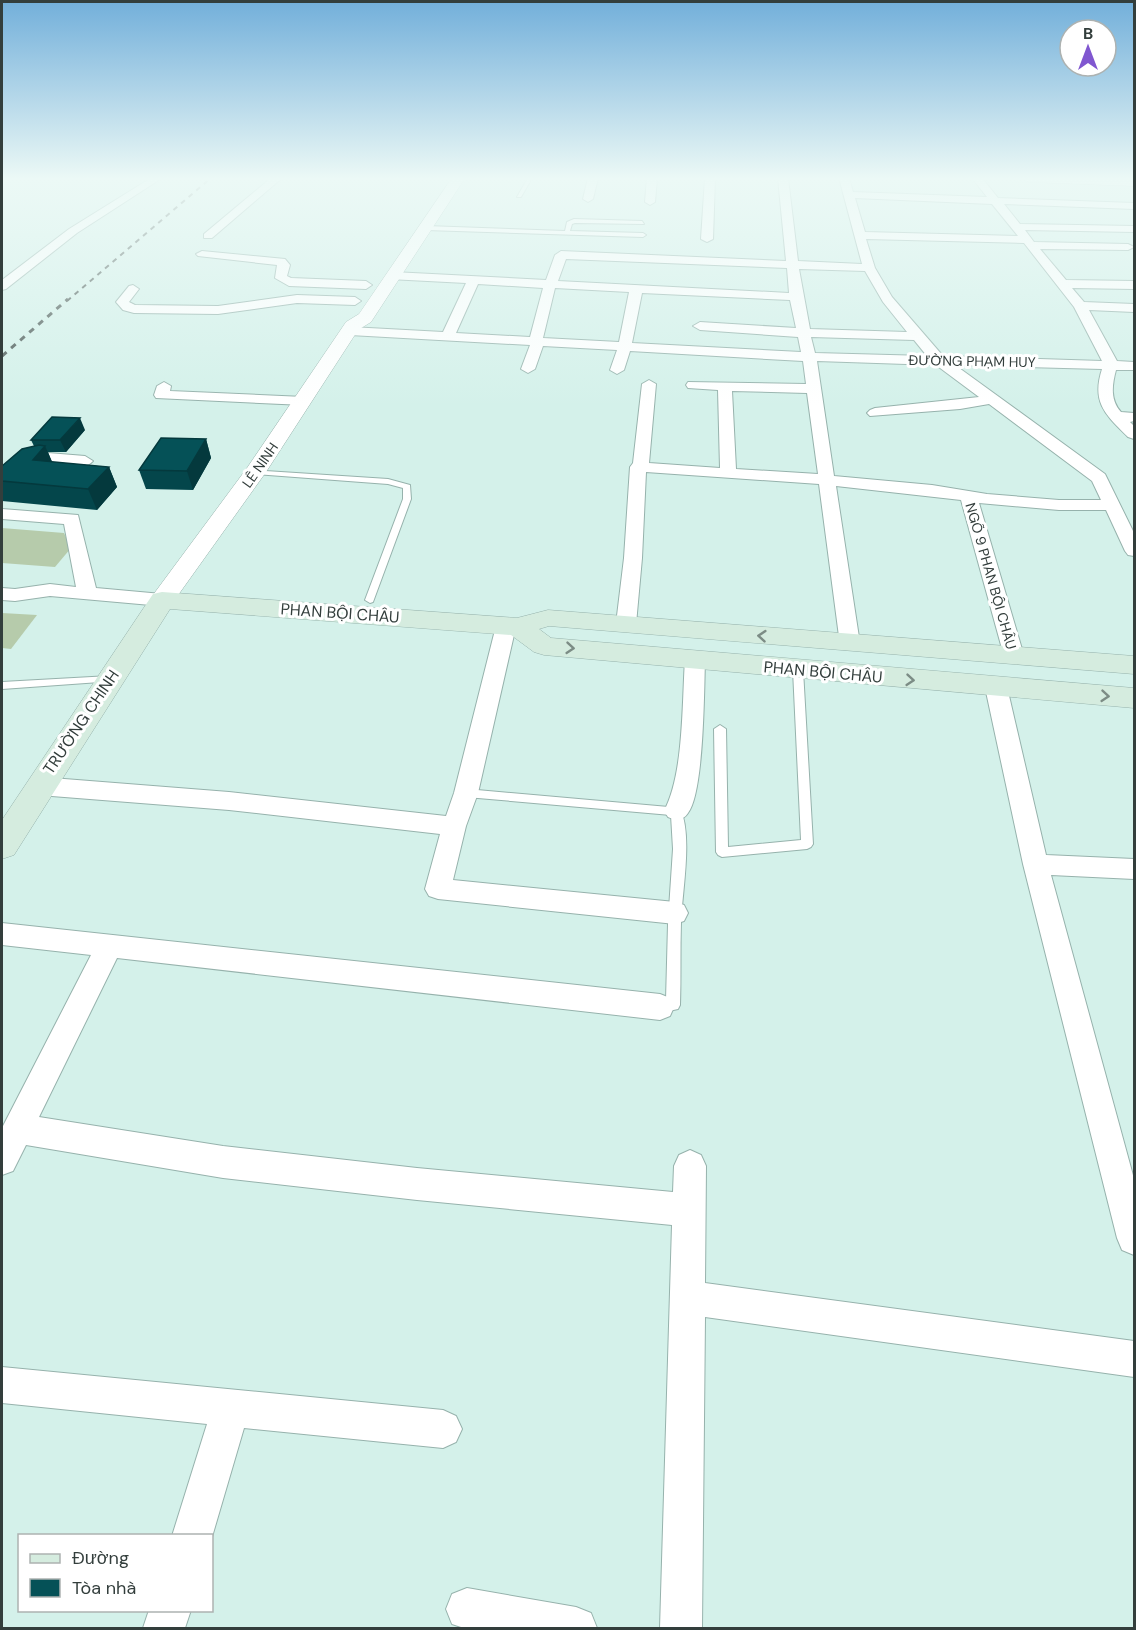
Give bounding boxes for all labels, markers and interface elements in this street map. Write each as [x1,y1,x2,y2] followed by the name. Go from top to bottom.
[1058,18,1118,78] north arrow
[1083,23,1093,44] text: B
[908,351,1036,371] street label: ĐƯỜNG PHẠM HUY
[238,439,282,491] street label: LÊ NINH
[961,501,1021,651] street label: NGÕ 9 PHAN BỘI CHÂU
[280,598,400,628] street label: PHAN BỘI CHÂU
[758,630,767,643] one-way arrow
[565,641,574,654] one-way arrow
[763,656,883,688] street label: PHAN BỘI CHÂU
[38,666,124,778] street label: TRƯỜNG CHINH
[906,673,915,686] one-way arrow
[1100,689,1109,702] one-way arrow
[18,1534,213,1612] legend
[72,1546,129,1570] text: Đường
[72,1576,136,1600] text: Tòa nhà

